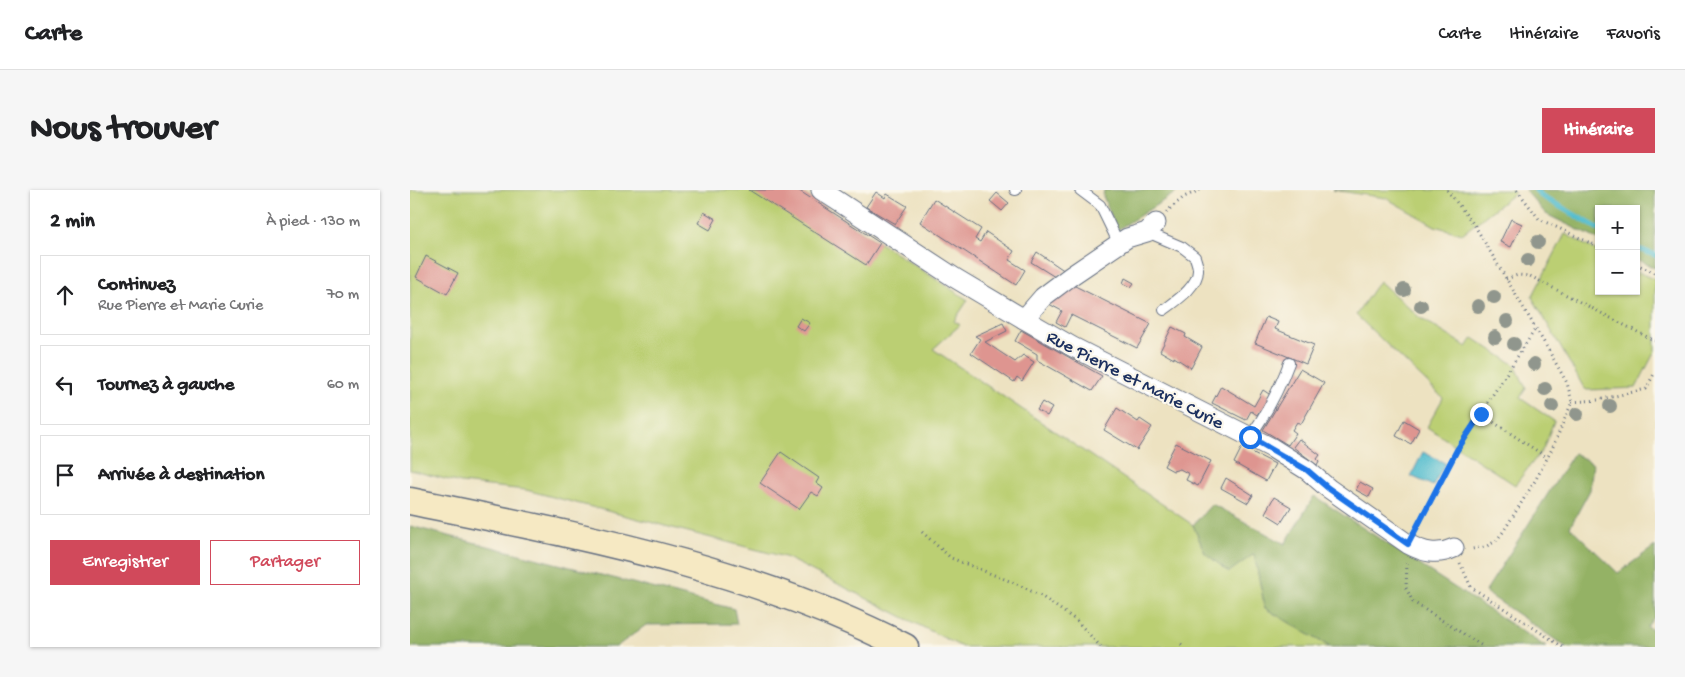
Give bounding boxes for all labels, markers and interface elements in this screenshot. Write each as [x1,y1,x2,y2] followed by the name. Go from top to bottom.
[25,20,82,49] text: Carte
[1438,24,1481,45] text: Carte
[1509,24,1579,45] text: Itinéraire
[1607,24,1660,45] text: Favoris
[1542,108,1655,153] button: Itinéraire
[30,110,216,151] text: Nous trouver
[1595,205,1640,295] map controls
[1595,205,1640,250] button: +
[50,210,95,235] text: 2 min
[266,213,360,232] text: À pied · 130 m
[1595,250,1640,295] button: −
[98,274,175,297] text: Continuez
[51,281,79,309] icon: ahead
[326,286,359,305] text: 70 m
[98,297,263,316] text: Rue Pierre et Marie Curie
[1042,326,1227,436] street label: Rue Pierre et Marie Curie
[51,371,79,399] icon: left
[98,374,234,397] text: Tournez à gauche
[327,376,359,395] text: 60 m
[1470,403,1493,426] route end
[1239,426,1262,449] route start
[51,461,79,489] icon: arrive
[98,464,264,487] text: Arrivée à destination
[50,540,200,585] button: Enregistrer
[210,540,360,585] button: Partager

